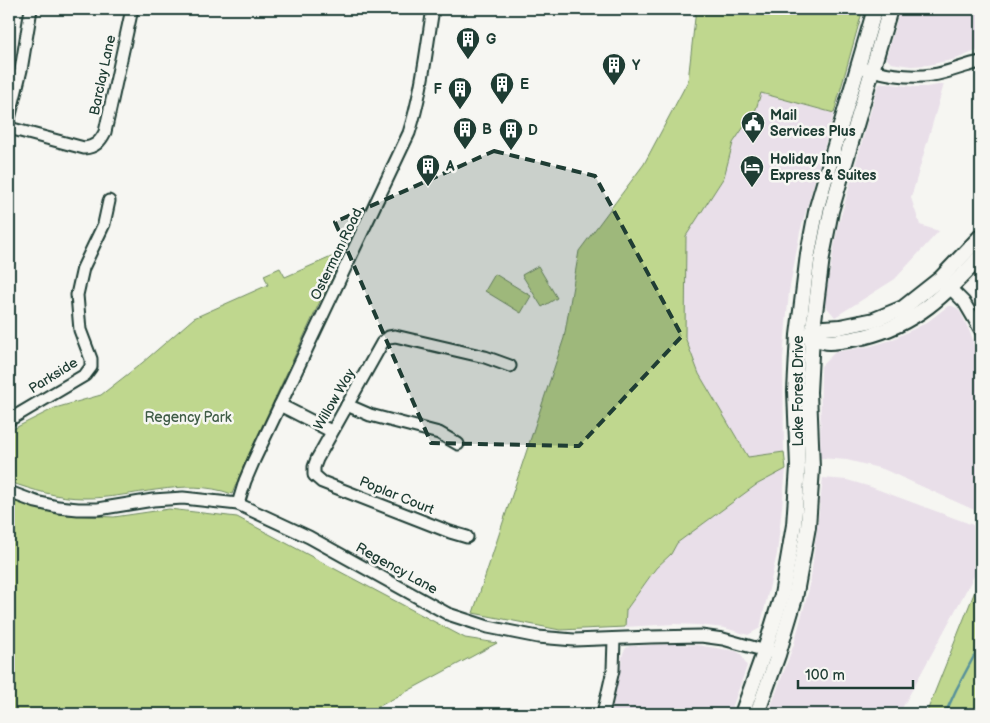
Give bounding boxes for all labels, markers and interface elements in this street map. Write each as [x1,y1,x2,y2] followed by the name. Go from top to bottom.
[455,26,481,60] building icon: G
[486,31,496,48] place label: G
[86,33,119,117] street label: Barclay Lane
[601,52,627,86] building icon: Y
[632,57,641,74] place label: Y
[489,71,515,105] building icon: E
[447,76,473,110] building icon: F
[520,76,529,93] place label: E
[434,81,443,98] place label: F
[770,107,856,140] place label: Mail Services Plus
[740,110,766,144] public building icon: Mail Services Plus
[452,116,478,150] building icon: B
[498,117,524,151] building icon: D
[482,121,492,138] place label: B
[528,122,538,139] place label: D
[770,151,877,184] place label: Holiday Inn Express & Suites
[415,153,441,187] building icon: A
[739,154,765,188] hotel icon: Holiday Inn Express & Suites
[445,158,455,175] place label: A
[307,206,366,303] street label: Osterman Road
[790,335,807,447] street label: Lake Forest Drive
[26,354,81,397] street label: Parkside
[310,365,359,433] street label: Willow Way
[144,409,232,426] park label: Regency Park
[357,473,437,518] street label: Poplar Court
[353,539,441,598] street label: Regency Lane
[798,658,912,690] scale bar
[805,666,845,685] text: 100 m

